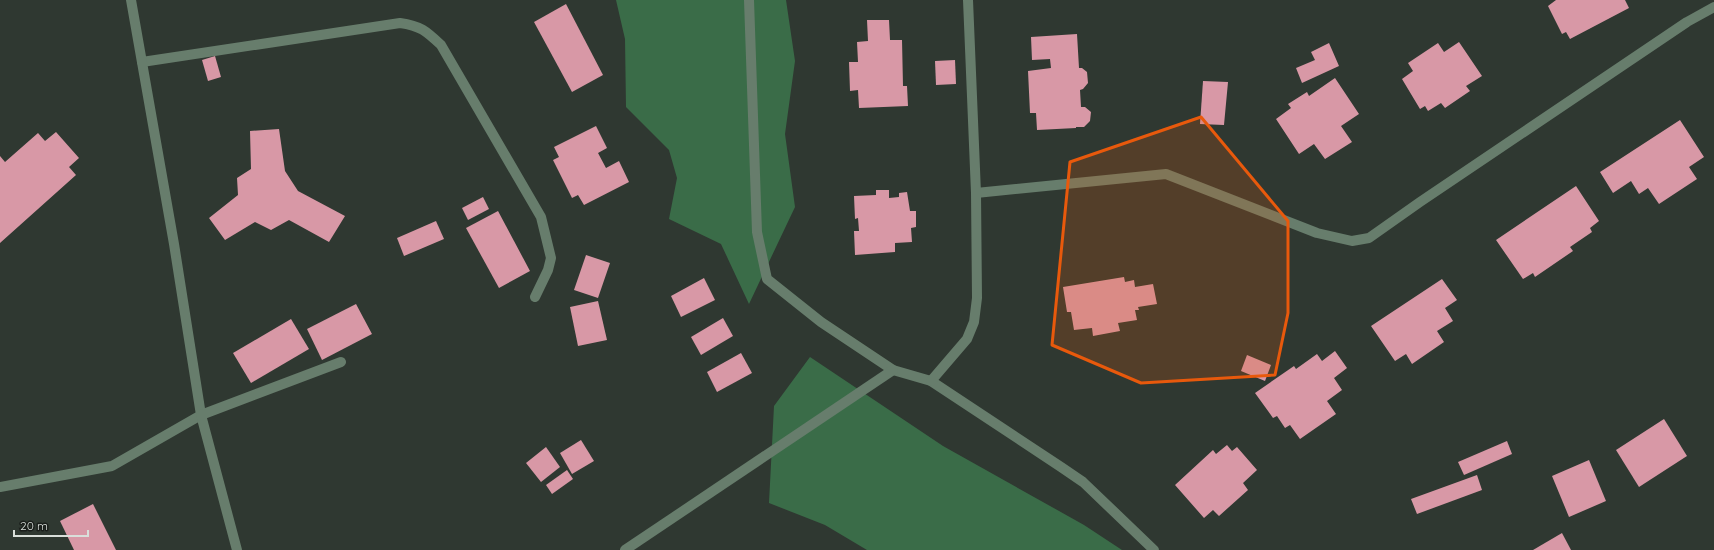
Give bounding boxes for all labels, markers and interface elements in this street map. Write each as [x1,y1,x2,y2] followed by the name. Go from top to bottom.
[14,512,88,538] scale bar
[20,518,48,533] text: 20 m

